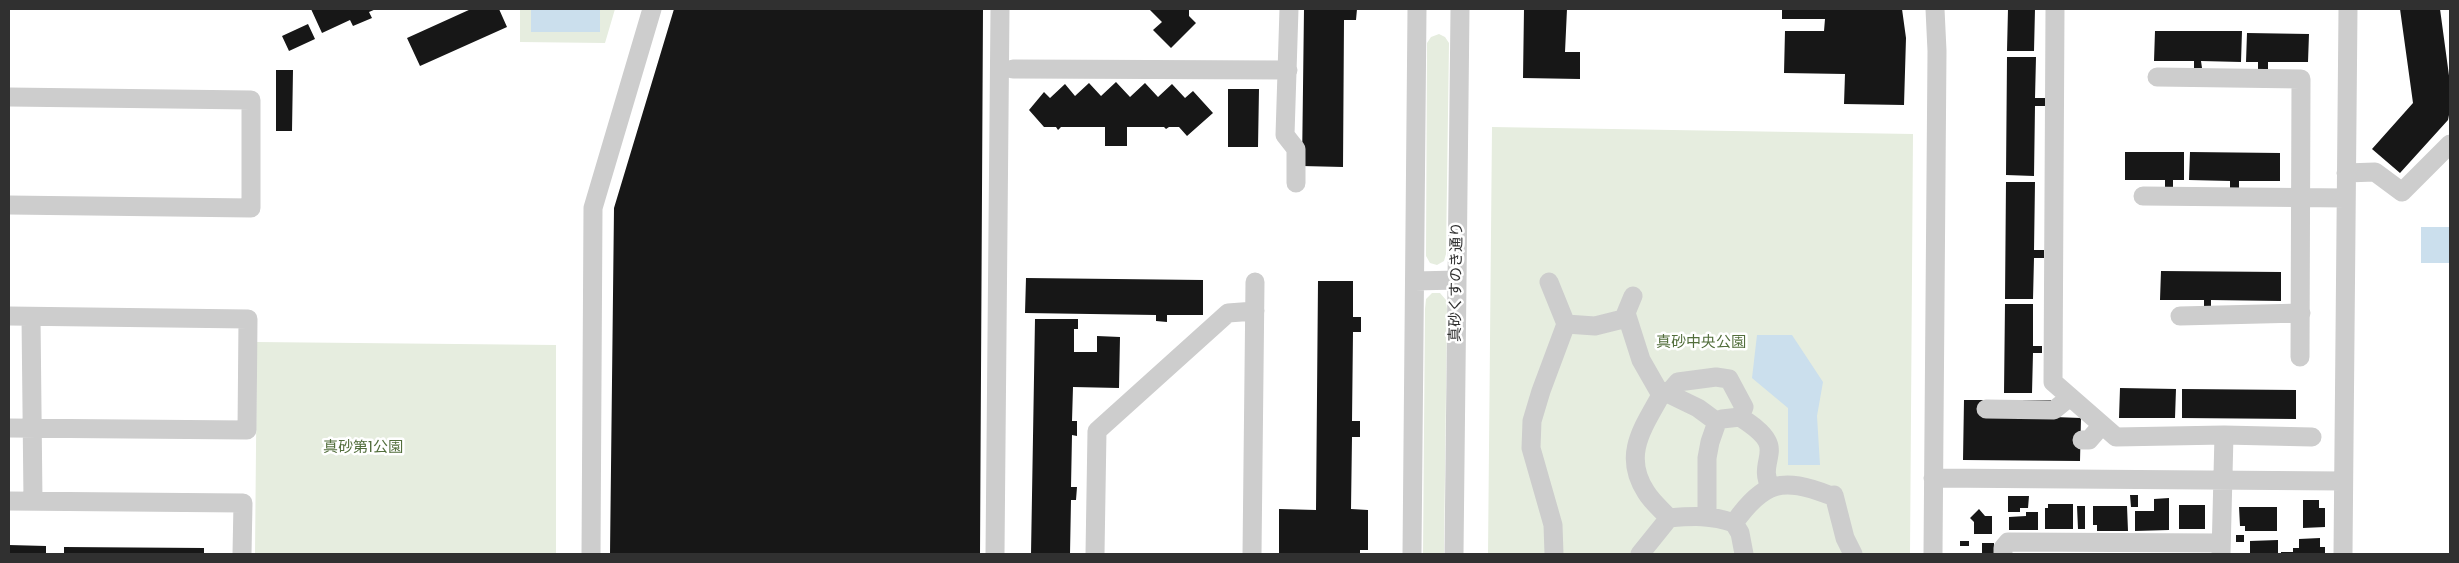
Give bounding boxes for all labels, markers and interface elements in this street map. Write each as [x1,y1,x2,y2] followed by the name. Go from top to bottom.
[1447,222,1467,342] street label: 真砂くすのき通り
[1656,334,1746,352] park label: 真砂中央公園
[323,439,403,457] park label: 真砂第1公園

